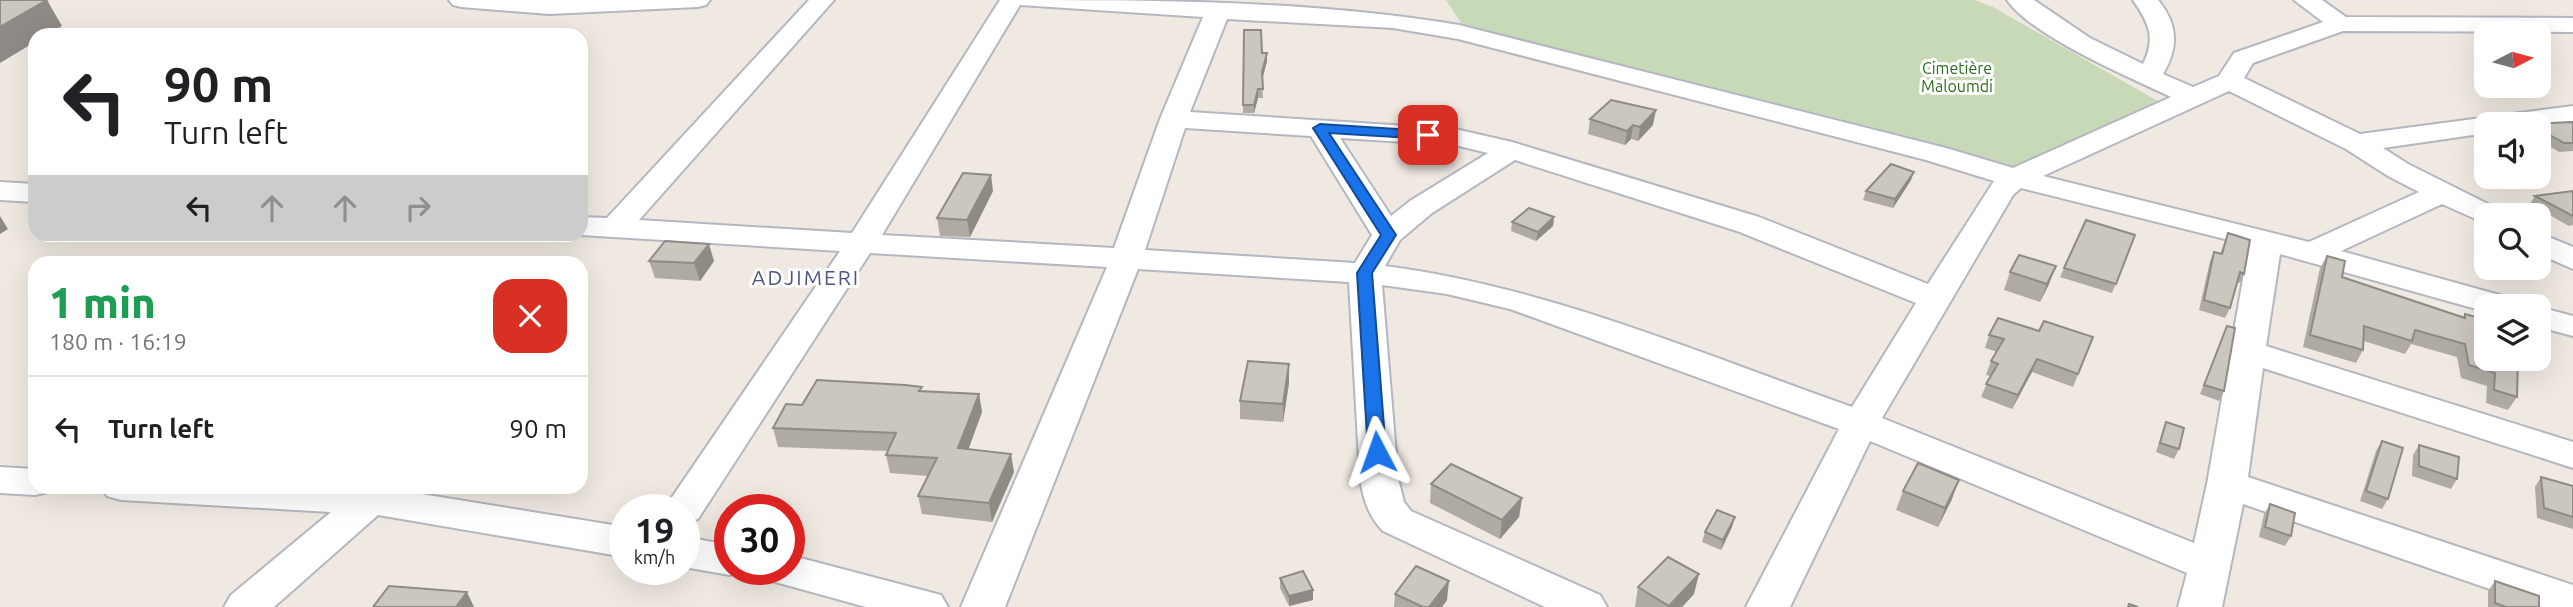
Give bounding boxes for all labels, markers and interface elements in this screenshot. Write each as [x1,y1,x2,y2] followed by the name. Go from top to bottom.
[2474,21,2552,98] north arrow
[2474,21,2551,371] map controls
[49,56,140,147] icon: left
[164,56,273,111] text: 90 m
[1921,59,1993,95] park label: Cimetière Maloumdi
[1398,105,1458,165] pin
[2474,112,2551,189] button: sound
[164,114,288,150] text: Turn left
[1409,116,1447,154] icon: arrive
[180,189,218,227] icon: left
[253,189,291,227] icon: ahead
[326,189,364,227] icon: ahead
[399,189,437,227] icon: right
[2474,203,2551,280] button: search
[752,265,860,289] district label: ADJIMERI
[49,279,156,326] text: 1 min
[493,279,567,353] button: close
[2474,294,2551,371] button: layers
[49,329,187,354] text: 180 m · 16:19
[49,410,87,448] icon: left
[108,414,214,443] text: Turn left
[509,414,567,443] text: 90 m
[1340,415,1414,489] position arrow
[714,494,805,585] speed limit sign: 30
[635,510,674,550] text: 19
[634,547,675,567] text: km/h

